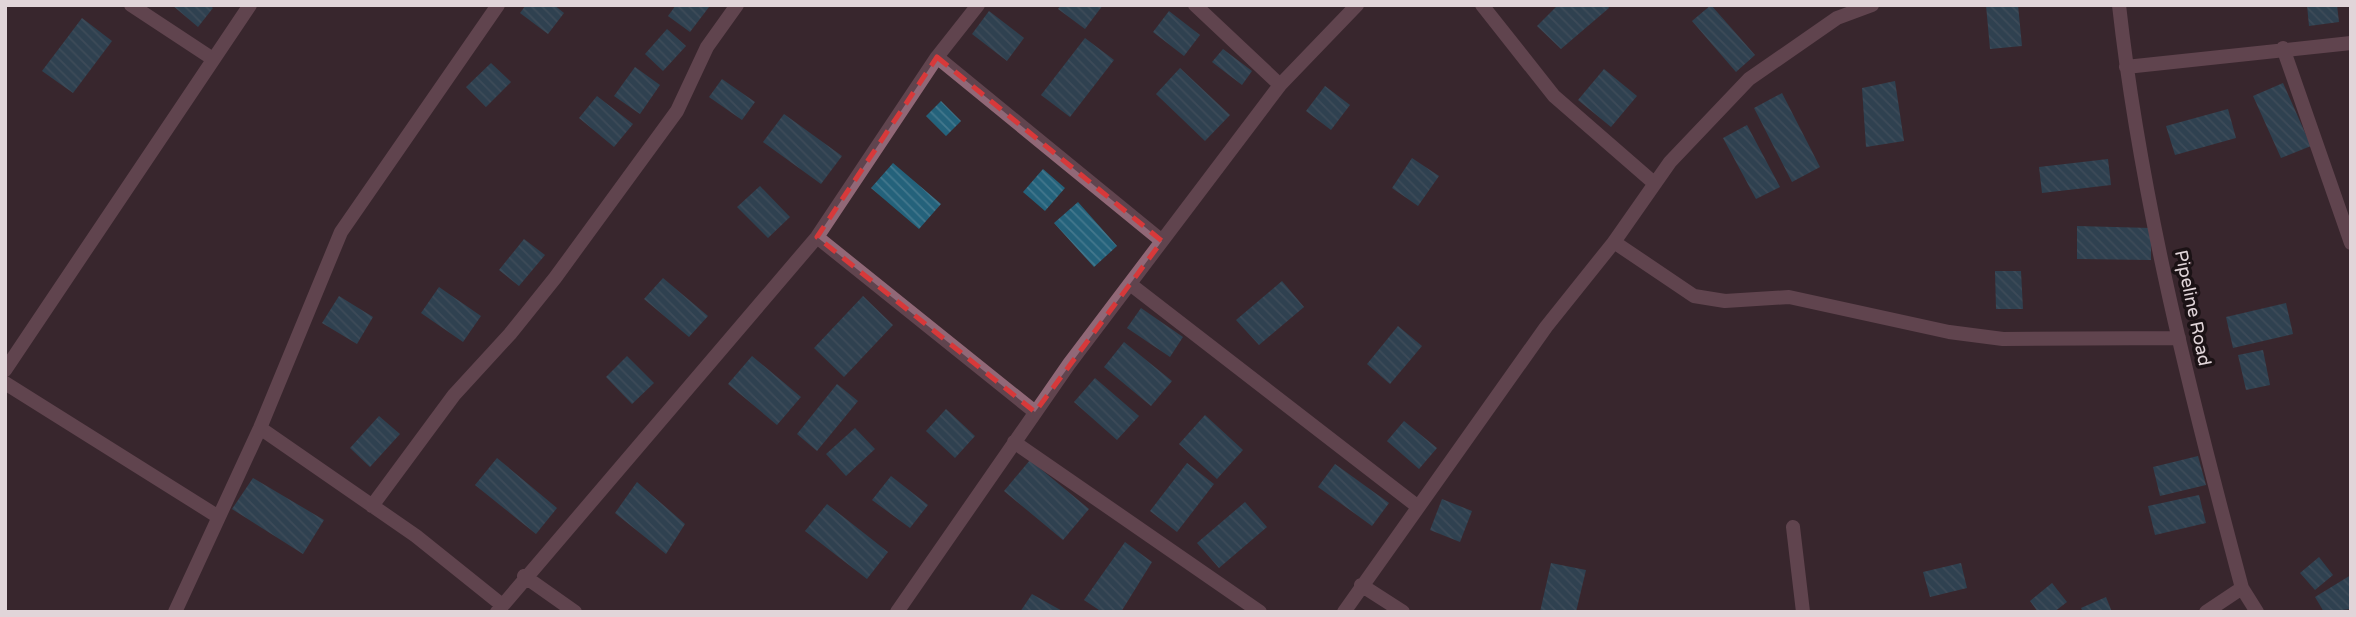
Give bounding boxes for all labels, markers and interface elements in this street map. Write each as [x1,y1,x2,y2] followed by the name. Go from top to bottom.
[2170,248,2216,368] street label: Pipeline Road

